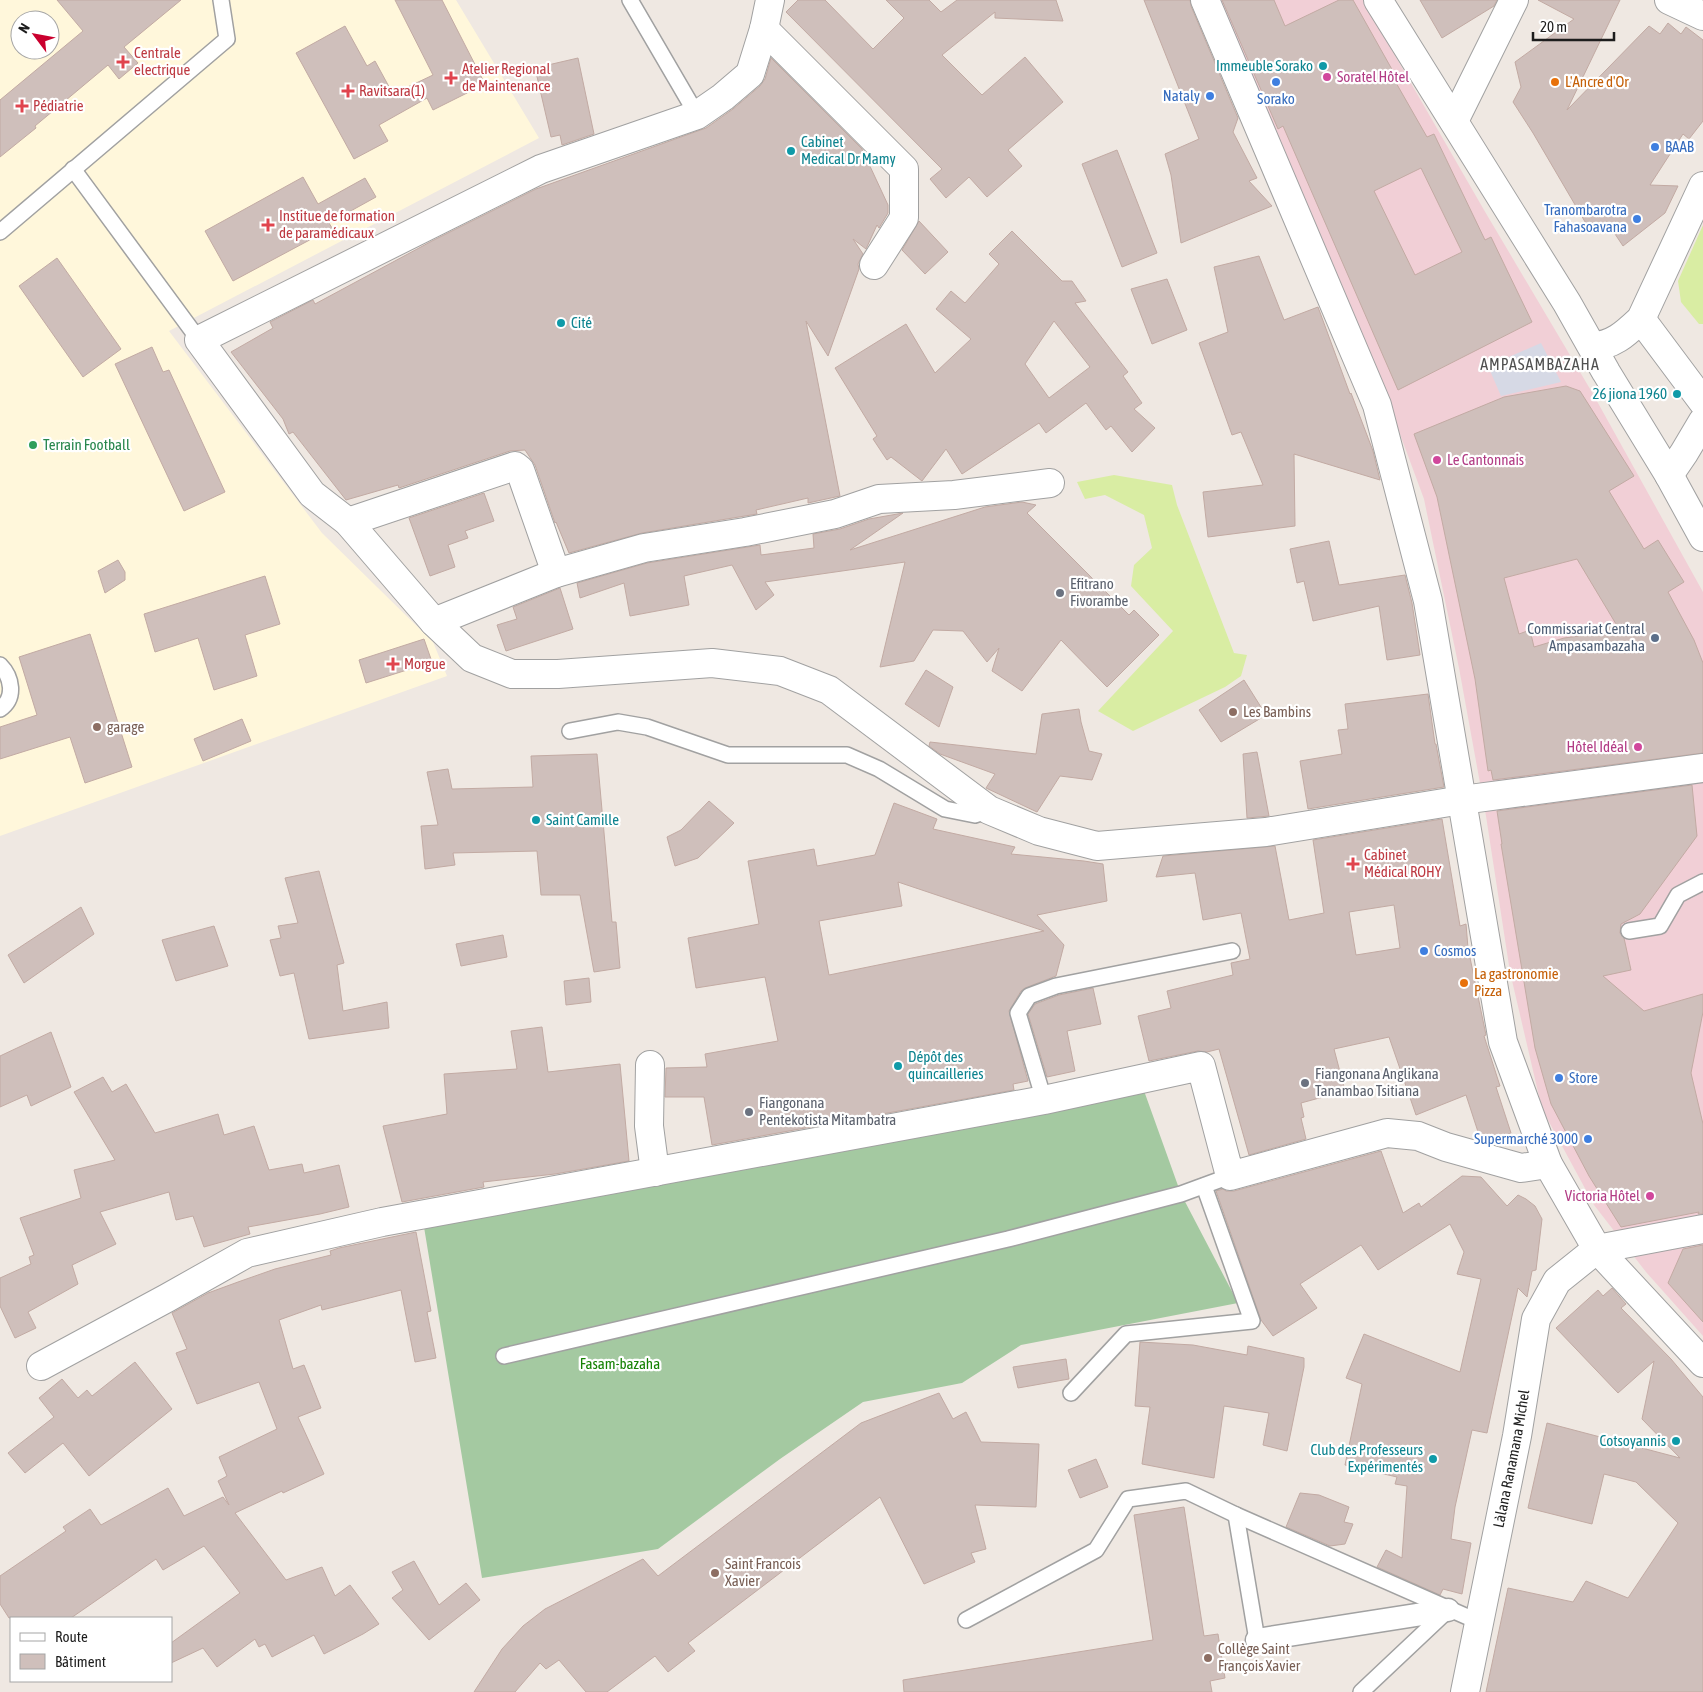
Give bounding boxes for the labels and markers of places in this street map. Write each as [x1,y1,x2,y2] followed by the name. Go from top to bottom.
[134,44,190,78] place label: Centrale electrique
[116,55,130,69] marker: Centrale electrique
[1216,57,1313,74] place label: Immeuble Sorako
[462,60,551,94] place label: Atelier Regional de Maintenance
[1317,60,1329,72] marker: Immeuble Sorako
[1337,68,1409,85] place label: Soratel Hôtel
[444,71,458,85] marker: Atelier Regional de Maintenance
[1321,71,1333,83] marker: Soratel Hôtel
[1565,73,1629,90] place label: L'Ancre d'Or
[1270,76,1282,88] marker: Sorako
[1549,76,1561,88] marker: L'Ancre d'Or
[359,82,425,99] place label: Ravitsara(1)
[341,84,355,98] marker: Ravitsara(1)
[1163,87,1200,104] place label: Nataly
[1204,90,1216,102] marker: Nataly
[1257,90,1295,107] place label: Sorako
[33,97,84,114] place label: Pédiatrie
[15,99,29,113] marker: Pédiatrie
[801,133,896,167] place label: Cabinet Medical Dr Mamy
[1665,138,1694,155] place label: BAAB
[1649,141,1661,153] marker: BAAB
[785,145,797,157] marker: Cabinet Medical Dr Mamy
[1544,201,1627,235] place label: Tranombarotra Fahasoavana
[279,207,395,241] place label: Institue de formation de paramédicaux
[1631,213,1643,225] marker: Tranombarotra Fahasoavana
[261,218,275,232] marker: Institue de formation de paramédicaux
[571,314,592,331] place label: Cité
[555,317,567,329] marker: Cité
[1592,385,1667,402] place label: 26 jiona 1960
[1671,388,1683,400] marker: 26 jiona 1960
[43,436,130,453] place label: Terrain Football
[27,439,39,451] marker: Terrain Football
[1447,451,1524,468] place label: Le Cantonnais
[1431,454,1443,466] marker: Le Cantonnais
[1070,575,1129,609] place label: Efitrano Fivorambe
[1054,587,1066,599] marker: Efitrano Fivorambe
[1527,620,1645,654] place label: Commissariat Central Ampasambazaha
[1649,632,1661,644] marker: Commissariat Central Ampasambazaha
[404,655,446,672] place label: Morgue
[386,657,400,671] marker: Morgue
[1243,703,1311,720] place label: Les Bambins
[1227,706,1239,718] marker: Les Bambins
[107,718,144,735] place label: garage
[91,721,103,733] marker: garage
[1567,738,1628,755] place label: Hôtel Idéal
[1632,741,1644,753] marker: Hôtel Idéal
[546,811,619,828] place label: Saint Camille
[530,814,542,826] marker: Saint Camille
[1364,846,1442,880] place label: Cabinet Médical ROHY
[1346,857,1360,871] marker: Cabinet Médical ROHY
[1434,942,1476,959] place label: Cosmos
[1418,945,1430,957] marker: Cosmos
[1474,965,1559,999] place label: La gastronomie Pizza
[1458,977,1470,989] marker: La gastronomie Pizza
[908,1048,984,1082] place label: Dépôt des quincailleries
[892,1060,904,1072] marker: Dépôt des quincailleries
[1315,1065,1439,1099] place label: Fiangonana Anglikana Tanambao Tsitiana
[1569,1069,1598,1086] place label: Store
[1553,1072,1565,1084] marker: Store
[1299,1077,1311,1089] marker: Fiangonana Anglikana Tanambao Tsitiana
[759,1094,896,1128] place label: Fiangonana Pentekotista Mitambatra
[743,1106,755,1118] marker: Fiangonana Pentekotista Mitambatra
[1474,1130,1578,1147] place label: Supermarché 3000
[1582,1133,1594,1145] marker: Supermarché 3000
[1565,1187,1640,1204] place label: Victoria Hôtel
[1644,1190,1656,1202] marker: Victoria Hôtel
[1599,1432,1666,1449] place label: Cotsoyannis
[1670,1435,1682,1447] marker: Cotsoyannis
[1310,1441,1423,1475] place label: Club des Professeurs Expérimentés
[1427,1453,1439,1465] marker: Club des Professeurs Expérimentés
[725,1555,801,1589] place label: Saint Francois Xavier
[709,1567,721,1579] marker: Saint Francois Xavier
[1218,1640,1301,1674] place label: Collège Saint François Xavier
[1202,1652,1214,1664] marker: Collège Saint François Xavier

